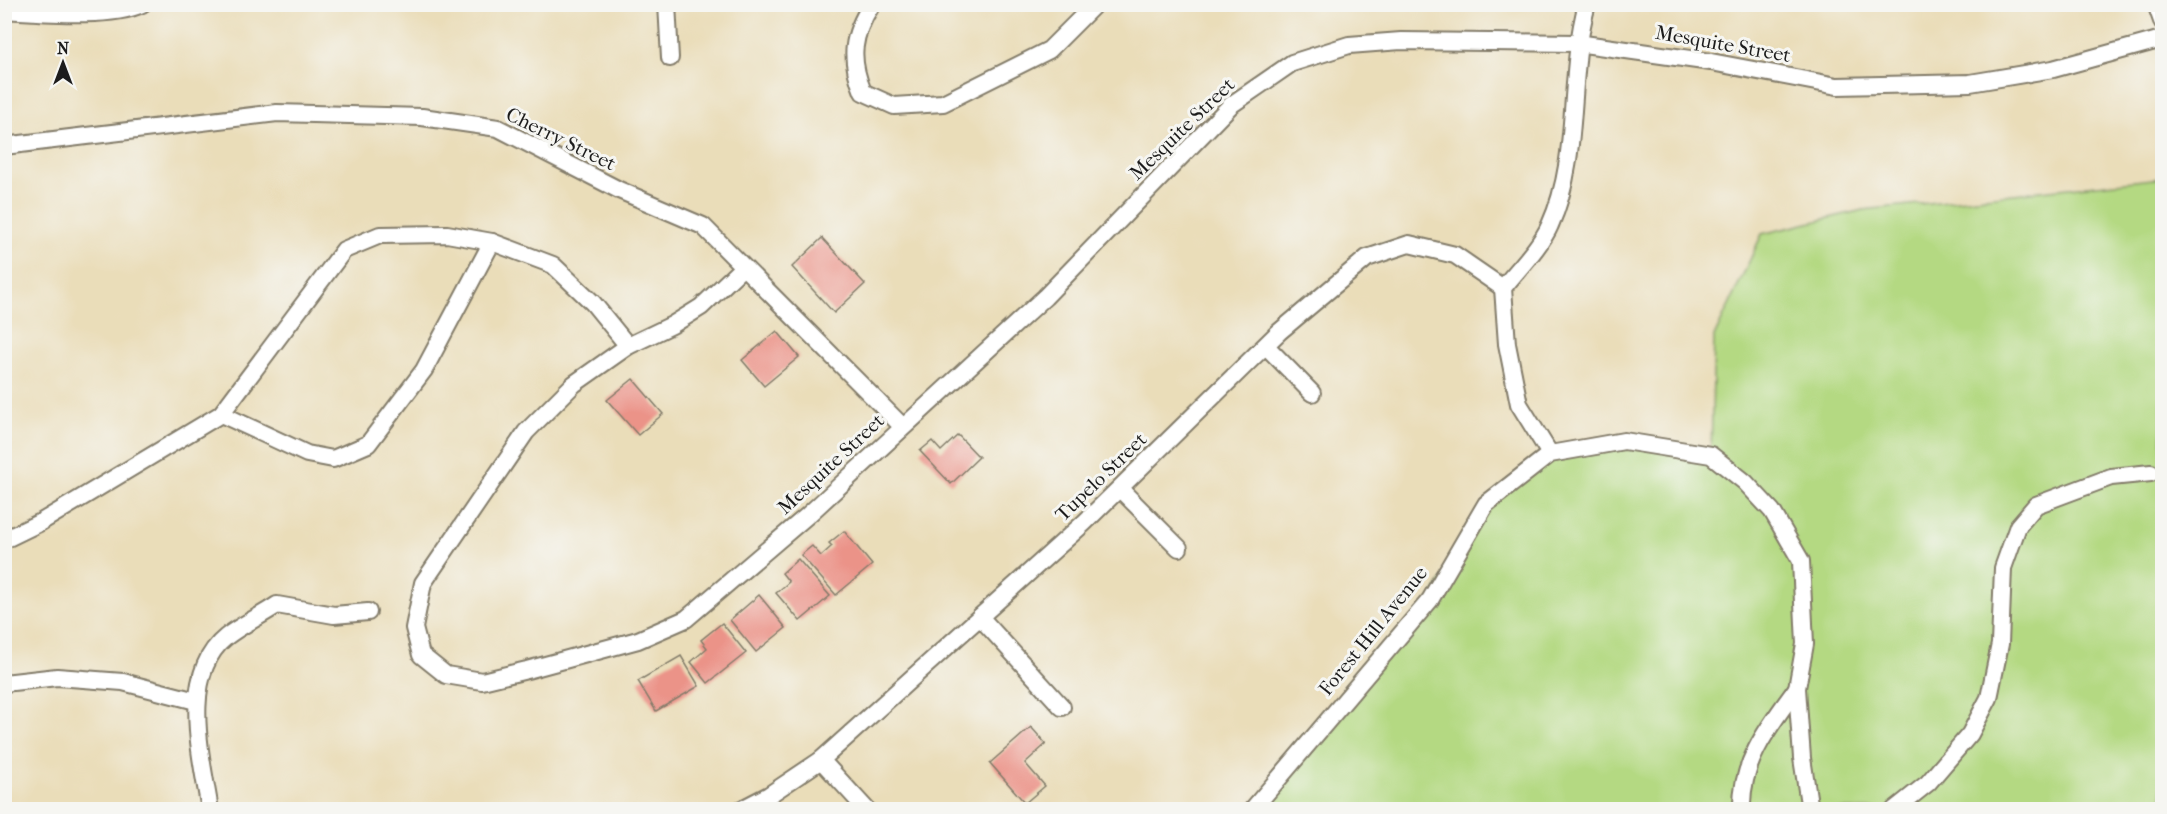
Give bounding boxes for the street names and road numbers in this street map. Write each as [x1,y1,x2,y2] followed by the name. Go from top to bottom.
[1654,21,1792,67] street label: Mesquite Street
[1125,73,1239,185] street label: Mesquite Street
[502,103,620,175] street label: Cherry Street
[773,409,889,519] street label: Mesquite Street
[1051,428,1151,526] street label: Tupelo Street
[1314,562,1432,700] street label: Forest Hill Avenue

